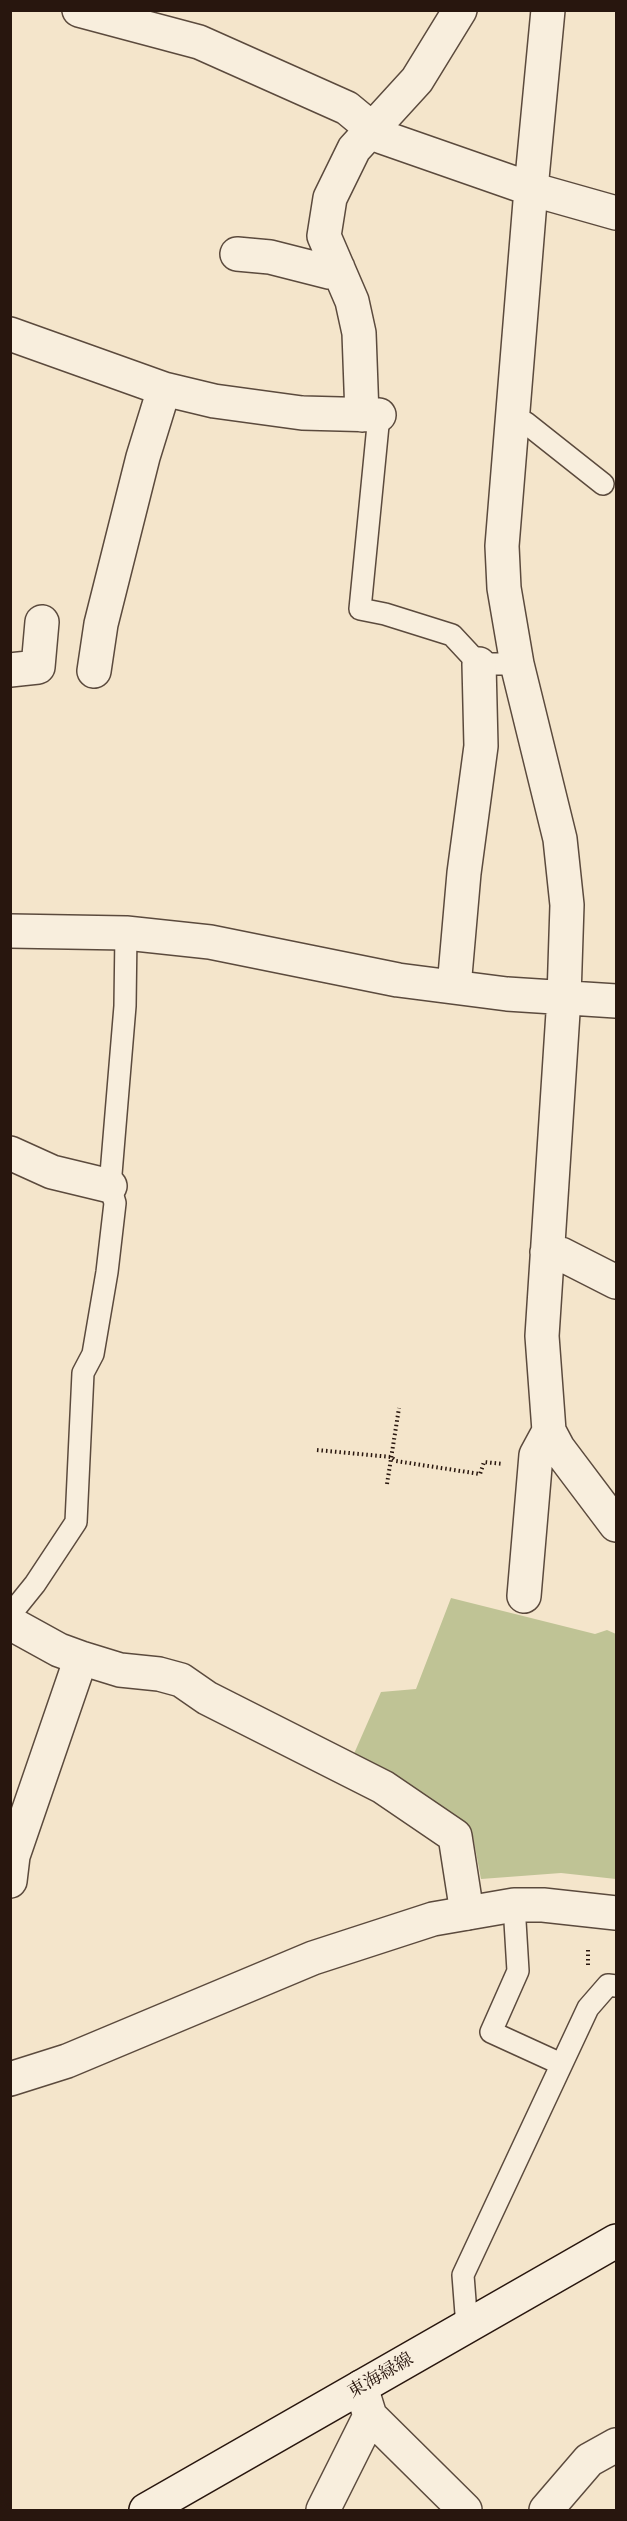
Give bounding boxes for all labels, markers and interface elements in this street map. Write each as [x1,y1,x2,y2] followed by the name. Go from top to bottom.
[344,2349,418,2403] street label: 東海緑線

